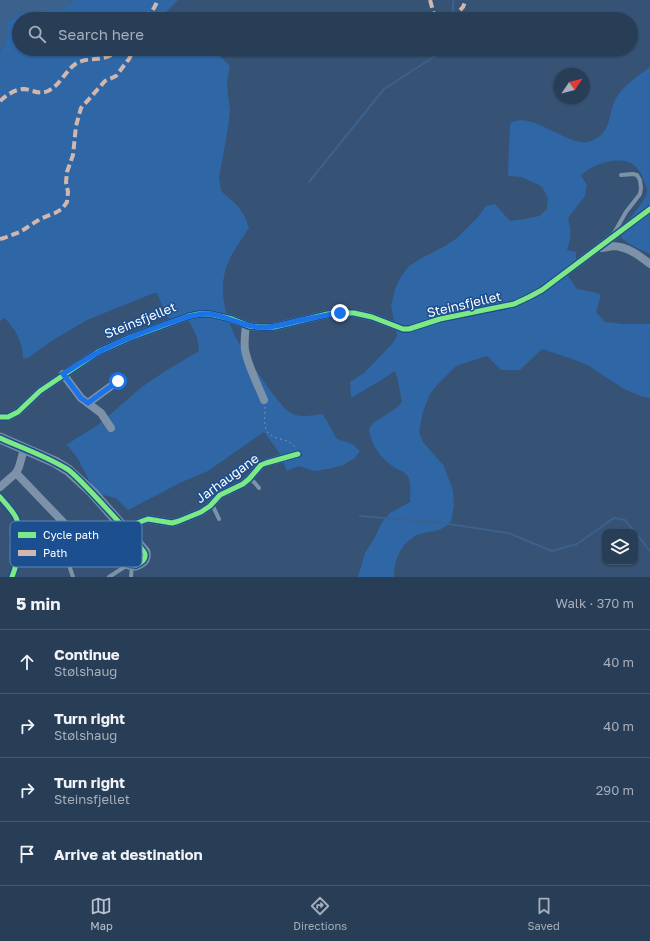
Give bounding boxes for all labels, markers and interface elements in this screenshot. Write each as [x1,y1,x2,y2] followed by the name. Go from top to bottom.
[12,12,638,56] search box
[26,23,48,45] icon: search
[58,25,144,43] text: Search here
[554,68,590,104] north arrow
[425,288,503,320] street label: Steinsfjellet
[102,298,178,342] street label: Steinsfjellet
[331,304,349,322] route end
[109,372,127,390] route start
[192,450,262,506] street label: Jarhaugane
[10,521,142,567] legend
[43,528,99,541] text: Cycle path
[602,529,638,565] map controls
[602,529,638,565] button: layers
[43,546,67,559] text: Path
[16,593,60,614] text: 5 min
[555,595,634,611] text: Walk · 370 m
[54,645,120,663] text: Continue
[16,651,38,673] icon: ahead
[603,654,634,670] text: 40 m
[54,663,117,679] text: Stølshaug
[54,709,125,727] text: Turn right
[16,715,38,737] icon: right
[603,718,634,734] text: 40 m
[54,727,117,743] text: Stølshaug
[54,773,125,791] text: Turn right
[16,779,38,801] icon: right
[596,782,634,798] text: 290 m
[54,791,130,807] text: Steinsfjellet
[16,843,38,865] icon: arrive
[54,845,203,863] text: Arrive at destination
[90,895,113,932] tab: Map
[293,895,347,932] tab: Directions
[528,895,560,932] tab: Saved

